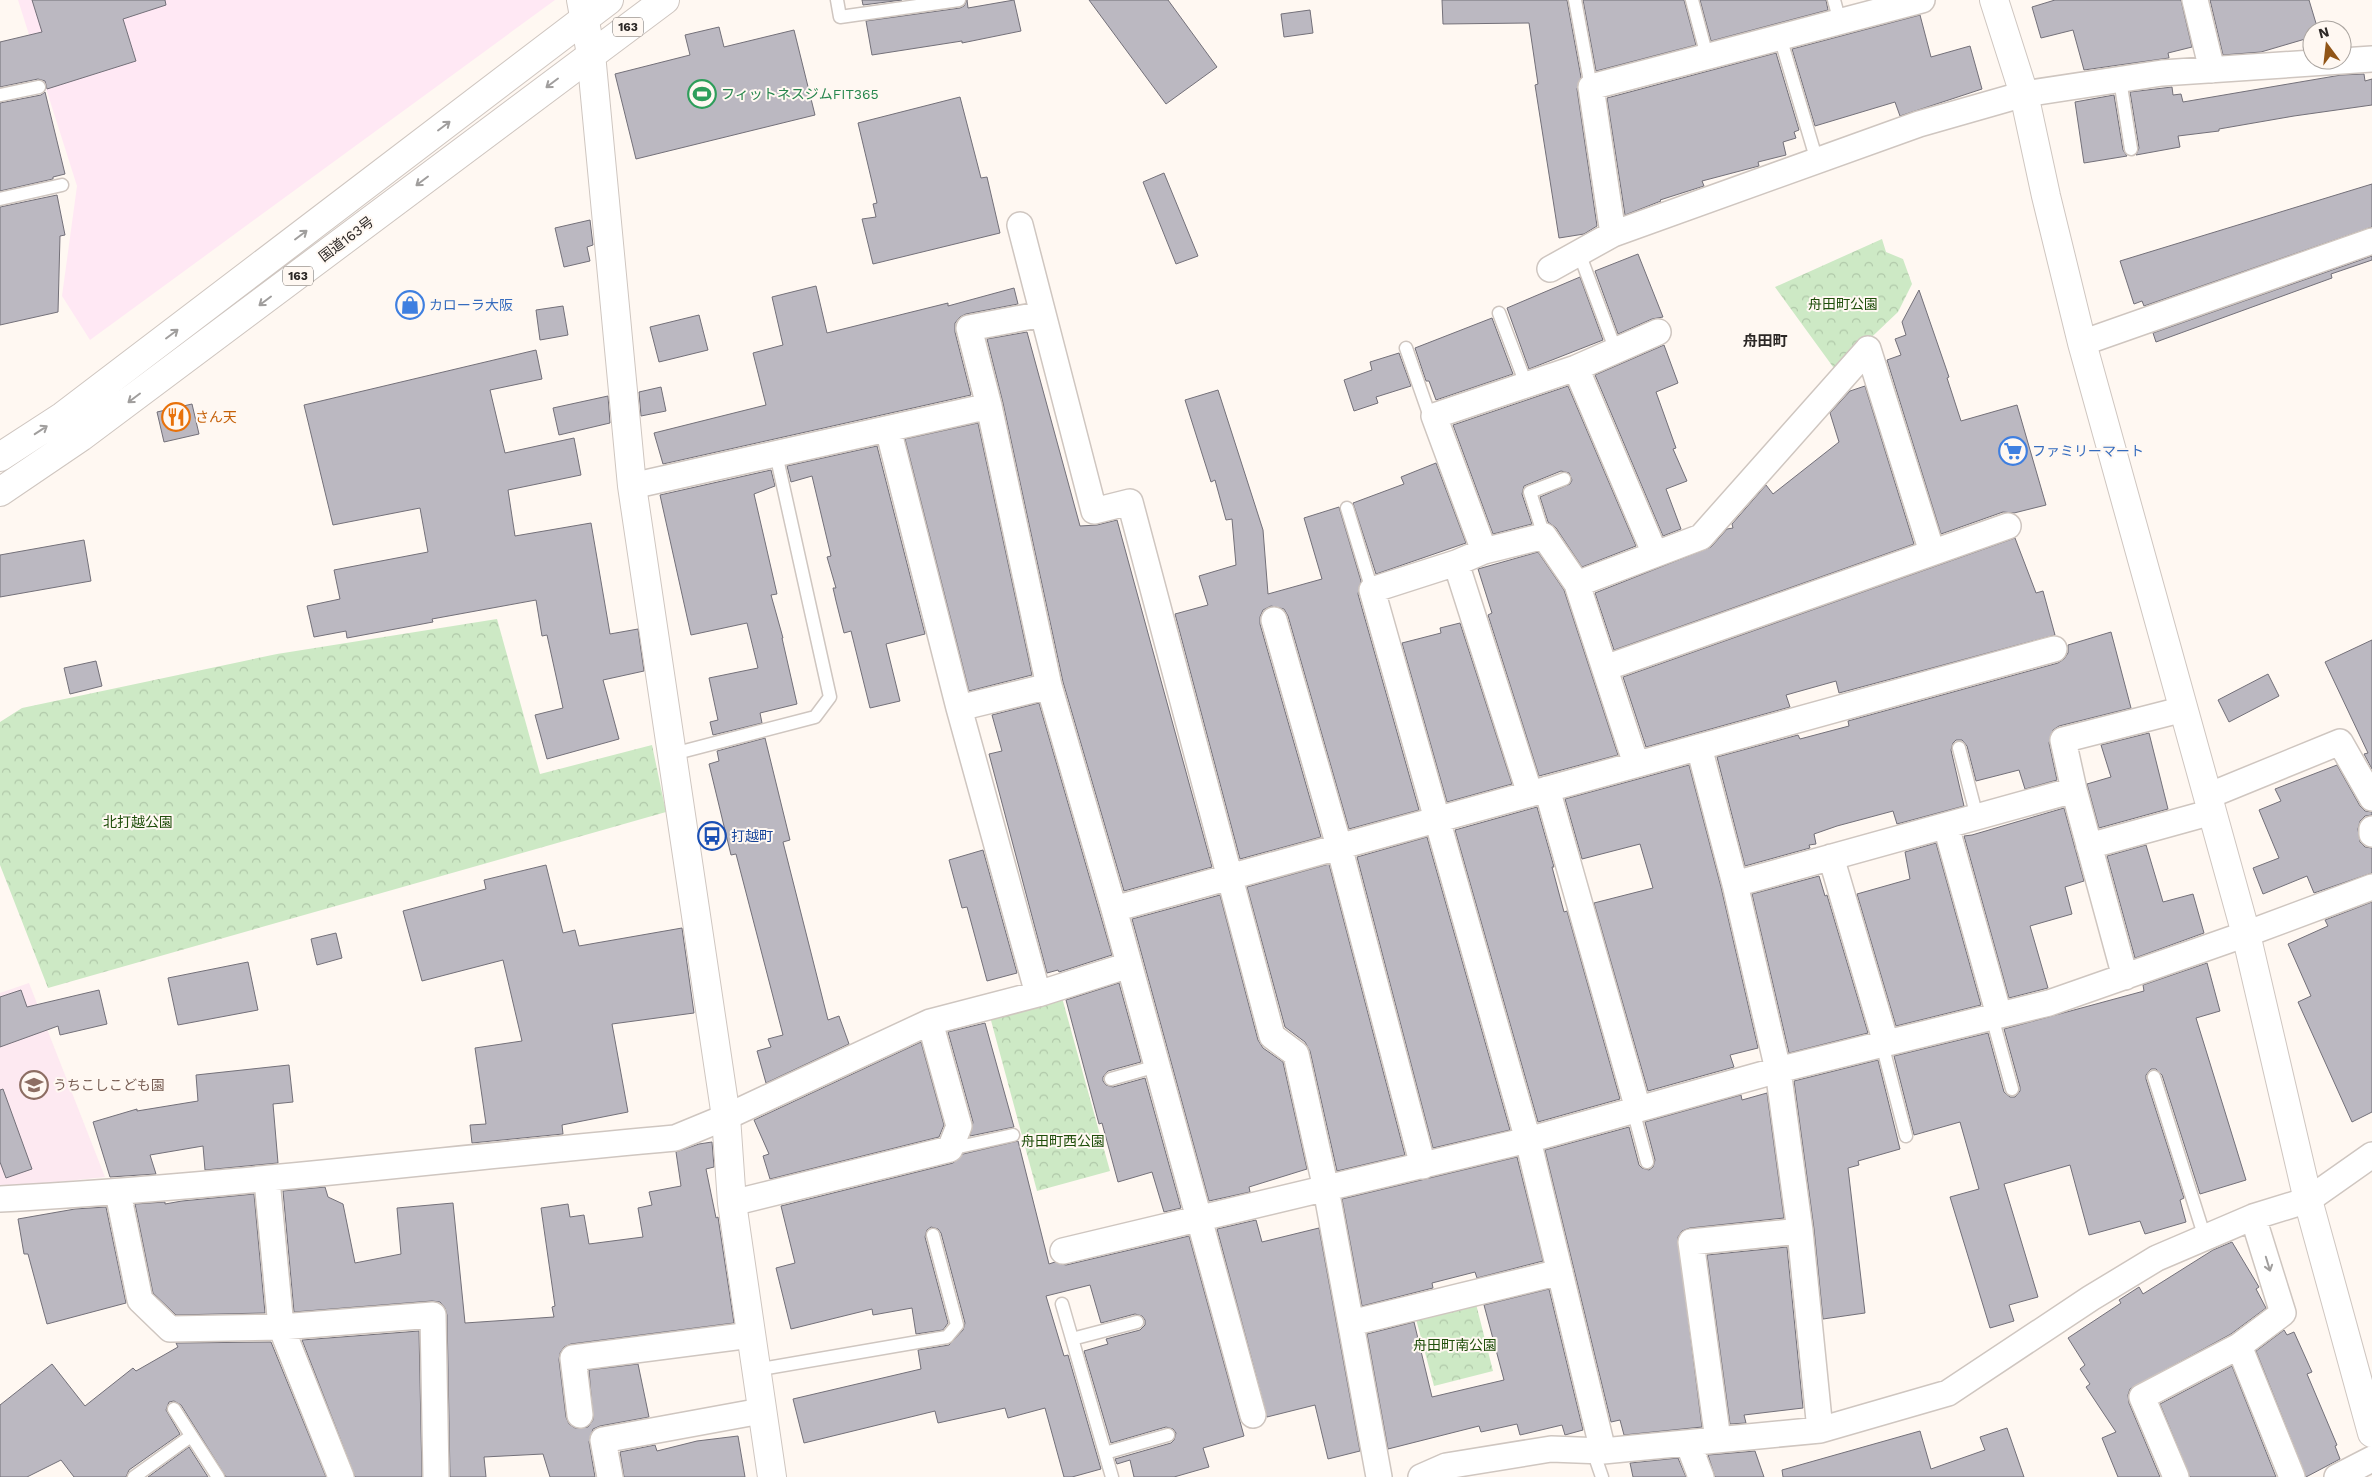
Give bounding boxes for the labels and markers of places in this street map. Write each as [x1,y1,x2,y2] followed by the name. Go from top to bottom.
[687,79,717,109] sports icon: フィットネスジムFIT365
[721,86,879,102] place label: フィットネスジムFIT365
[395,290,425,320] shop icon: カローラ大阪
[429,297,513,313] place label: カローラ大阪
[161,402,191,432] restaurant icon: さん天
[195,409,237,425] place label: さん天
[1998,436,2028,466] supermarket icon: ファミリーマート
[2032,443,2144,459] place label: ファミリーマート
[697,821,727,851] bus stop icon: 打越町
[731,828,773,844] place label: 打越町
[19,1070,49,1100] school or university icon: うちこしこども園
[53,1077,165,1093] place label: うちこしこども園

